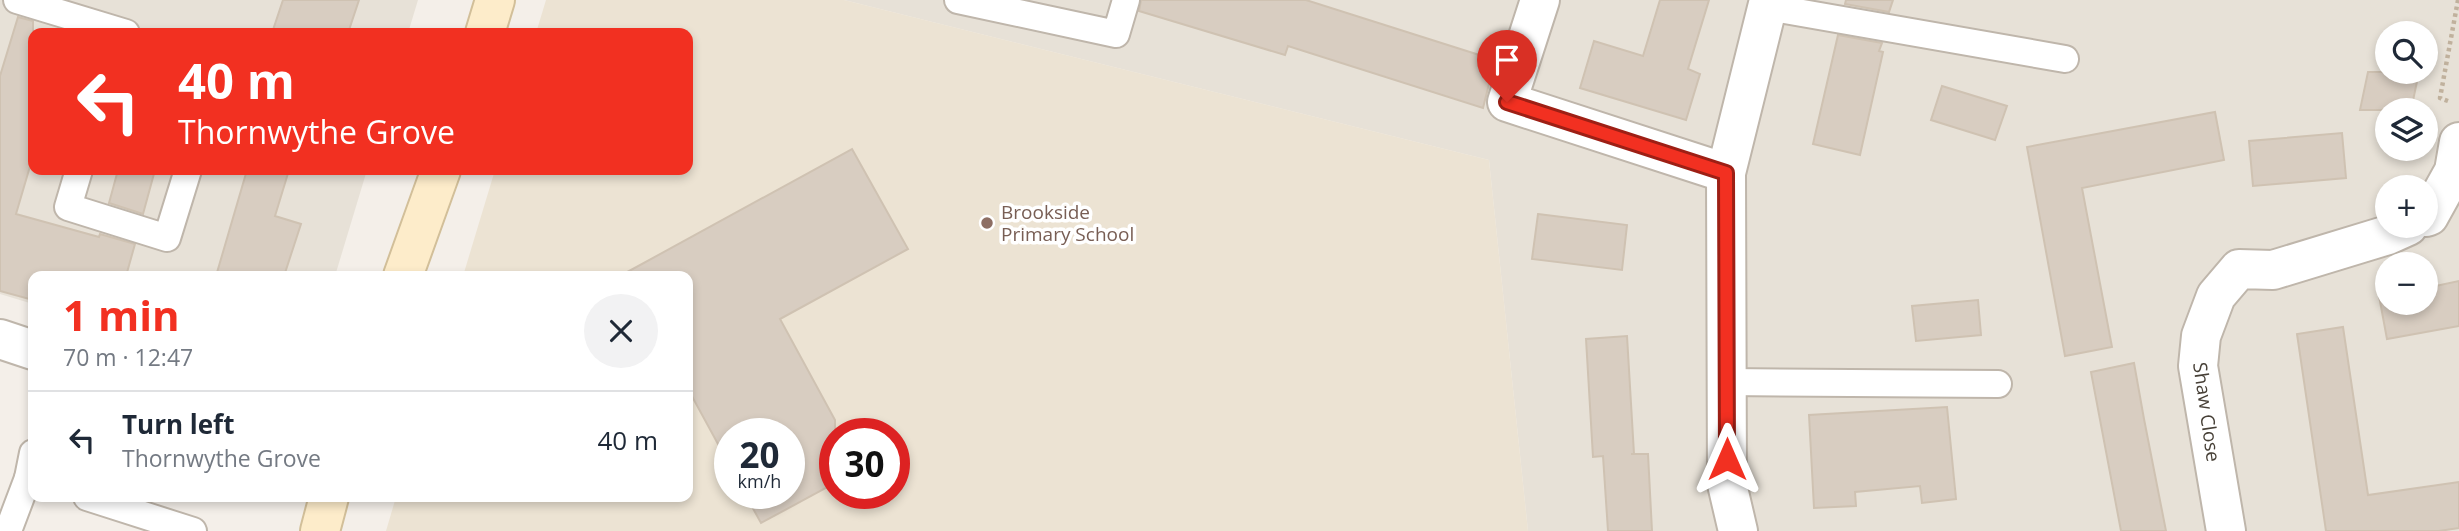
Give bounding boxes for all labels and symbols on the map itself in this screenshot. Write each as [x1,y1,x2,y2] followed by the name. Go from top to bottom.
[1477,30,1537,102] pin
[1001,199,1134,247] place label: Brookside Primary School
[979,215,995,231] marker: Brookside Primary School
[2187,361,2227,463] street label: Shaw Close
[819,418,910,509] speed limit sign: 30
[1690,422,1764,496] position arrow

